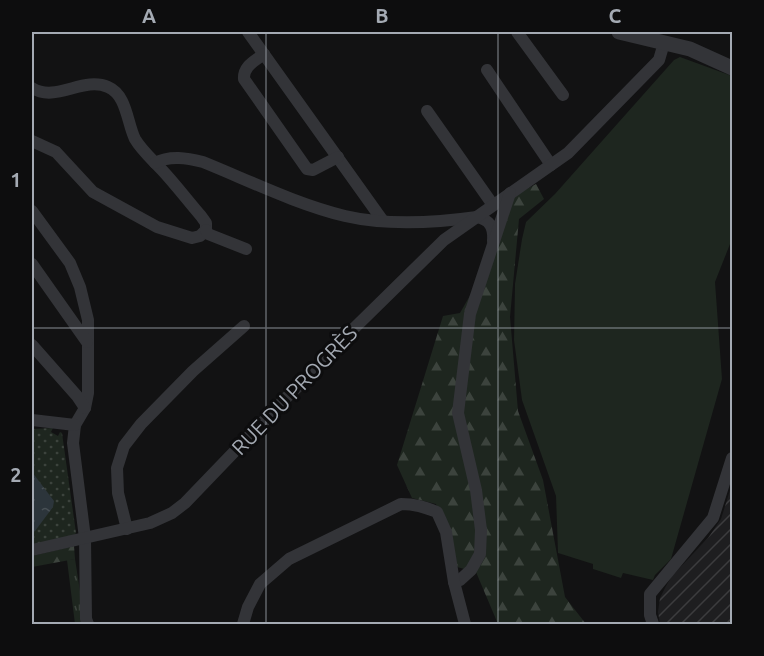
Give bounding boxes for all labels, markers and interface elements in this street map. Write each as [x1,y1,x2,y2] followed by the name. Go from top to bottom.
[142,4,156,27] text: A
[375,4,389,27] text: B
[609,4,622,27] text: C
[10,168,22,191] text: 1
[226,321,362,459] street label: RUE DU PROGRÈS
[10,463,22,486] text: 2

